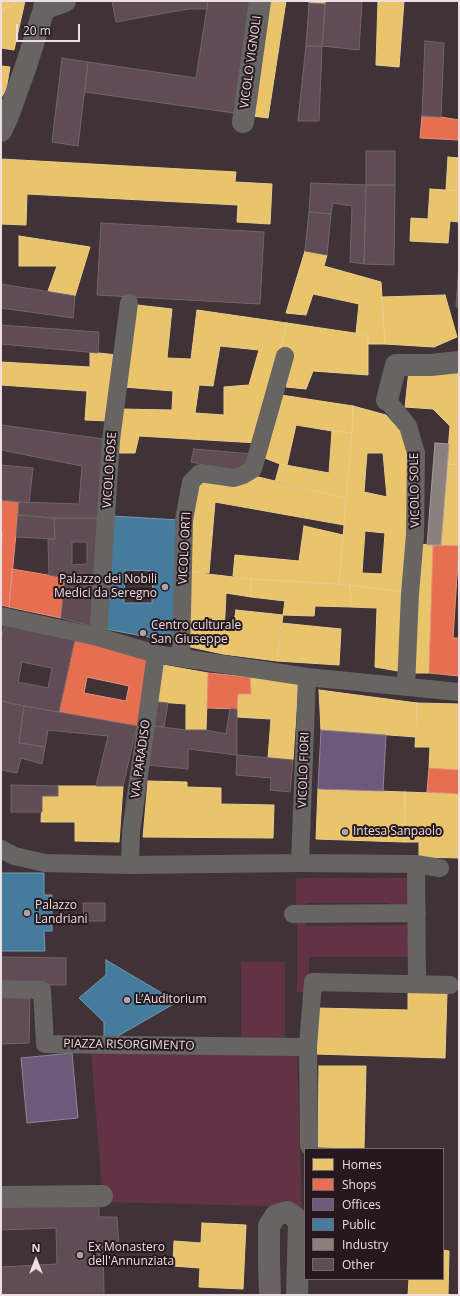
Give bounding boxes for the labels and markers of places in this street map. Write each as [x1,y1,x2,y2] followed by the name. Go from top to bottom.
[54,573,157,601] place label: Palazzo dei Nobili Medici da Seregno
[160,582,170,592] marker: Palazzo dei Nobili Medici da Seregno
[151,619,241,647] place label: Centro culturale San Giuseppe
[138,628,148,638] marker: Centro culturale San Giuseppe
[353,825,442,839] place label: Intesa Sanpaolo
[340,827,350,837] marker: Intesa Sanpaolo
[35,899,88,927] place label: Palazzo Landriani
[22,908,32,918] marker: Palazzo Landriani
[135,993,207,1007] place label: L’Auditorium
[122,995,132,1005] marker: L’Auditorium
[88,1241,174,1269] place label: Ex Monastero dell'Annunziata
[75,1250,85,1260] marker: Ex Monastero dell'Annunziata

